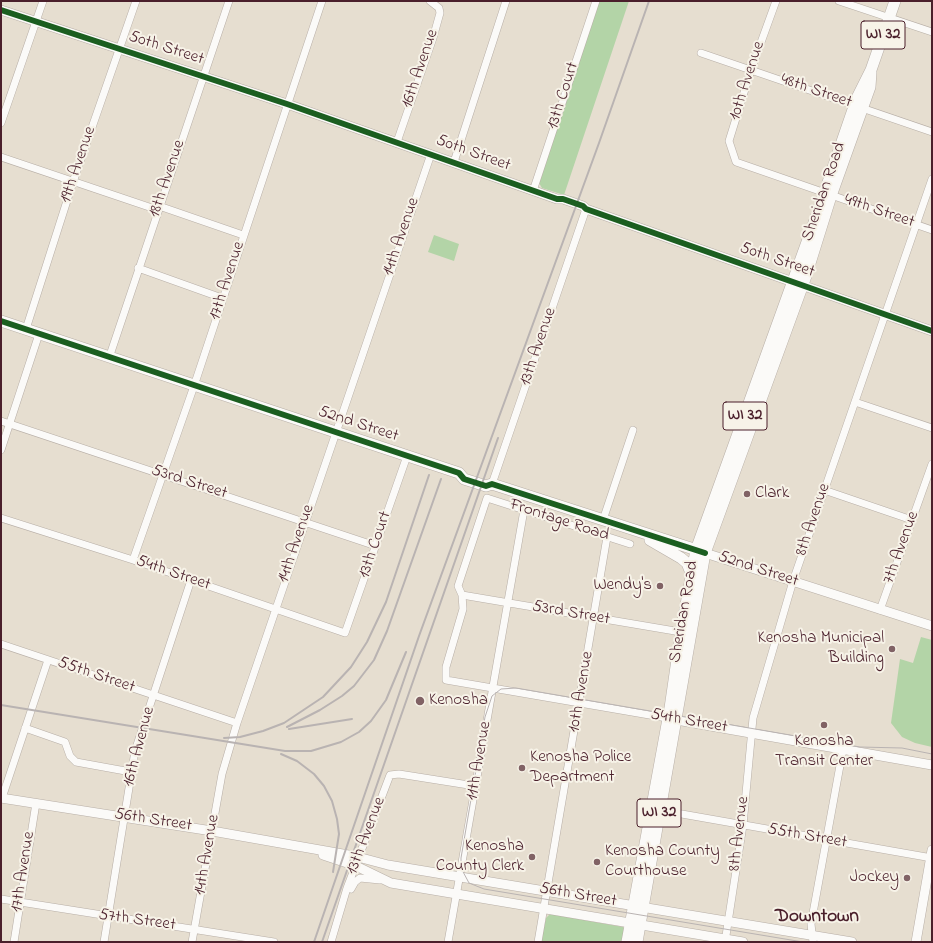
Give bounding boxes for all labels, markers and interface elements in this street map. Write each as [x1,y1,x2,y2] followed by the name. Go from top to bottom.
[861,21,905,49] road number: WI 32
[126,27,206,71] street label: 50th Street
[398,27,444,111] street label: 16th Avenue
[726,39,770,123] street label: 10th Avenue
[544,60,584,132] street label: 13th Court
[778,70,854,114] street label: 48th Street
[56,124,102,206] street label: 19th Avenue
[433,131,513,177] street label: 50th Street
[145,138,191,220] street label: 18th Avenue
[799,140,851,244] street label: Sheridan Road
[841,190,917,234] street label: 49th Street
[379,195,425,279] street label: 14th Avenue
[206,239,250,323] street label: 17th Avenue
[737,239,817,283] street label: 50th Street
[516,305,562,389] street label: 13th Avenue
[315,402,401,448] street label: 52nd Street
[723,402,767,430] road number: WI 32
[148,461,230,505] street label: 53rd Street
[792,481,836,559] street label: 8th Avenue
[755,484,789,504] place label: Clark
[742,489,752,499] marker: Clark
[507,495,611,547] street label: Frontage Road
[274,502,320,586] street label: 14th Avenue
[355,509,397,581] street label: 13th Court
[879,509,925,587] street label: 7th Avenue
[715,547,801,593] street label: 52nd Street
[133,552,213,596] street label: 54th Street
[666,559,704,665] street label: Sheridan Road
[593,576,652,596] place label: Wendy's
[655,581,665,591] marker: Wendy's
[530,597,612,631] street label: 53rd Street
[757,629,884,669] place label: Kenosha Municipal Building
[887,644,897,654] marker: Kenosha Municipal Building
[565,650,599,734] street label: 10th Avenue
[55,653,137,699] street label: 55th Street
[429,691,488,711] place label: Kenosha
[414,695,426,707] marker: Kenosha
[120,705,160,789] street label: 16th Avenue
[649,705,729,739] street label: 54th Street
[463,720,497,802] street label: 11th Avenue
[819,720,829,730] marker: Kenosha Transit Center
[775,732,873,772] place label: Kenosha Transit Center
[530,748,631,788] place label: Kenosha Police Department
[517,763,527,773] marker: Kenosha Police Department
[343,794,391,878] street label: 13th Avenue
[725,795,755,873] street label: 8th Avenue
[637,799,681,827] road number: WI 32
[113,805,193,837] street label: 56th Street
[191,813,225,897] street label: 14th Avenue
[766,820,848,854] street label: 55th Street
[8,830,40,914] street label: 17th Avenue
[436,837,524,877] place label: Kenosha County Clerk
[605,842,720,882] place label: Kenosha County Courthouse
[527,852,537,862] marker: Kenosha County Clerk
[592,857,602,867] marker: Kenosha County Courthouse
[850,868,899,888] place label: Jockey
[902,873,912,883] marker: Jockey
[538,879,618,913] street label: 56th Street
[97,905,177,937] street label: 57th Street
[775,907,859,929] district label: Downtown

